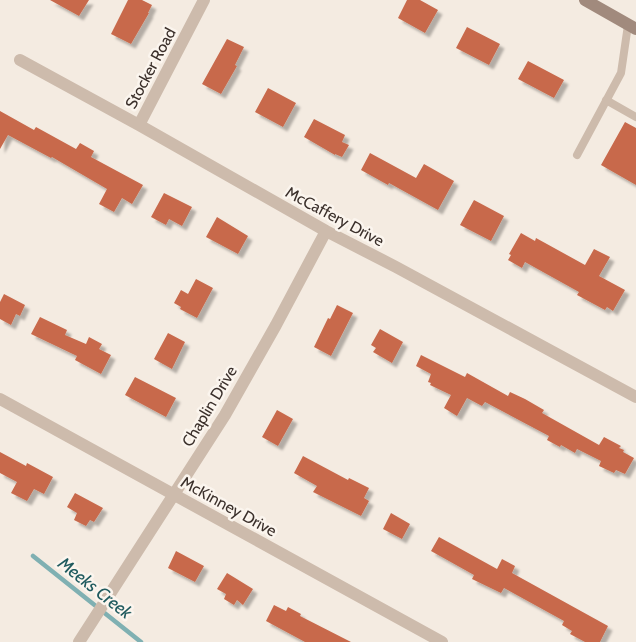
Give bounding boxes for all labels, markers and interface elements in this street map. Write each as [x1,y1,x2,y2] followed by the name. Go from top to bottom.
[121,25,180,112] street label: Stocker Road
[282,183,387,250] street label: McCaffery Drive
[178,362,241,450] street label: Chaplin Drive
[178,472,280,541] street label: McKinney Drive
[53,552,137,625] water label: Meeks Creek

